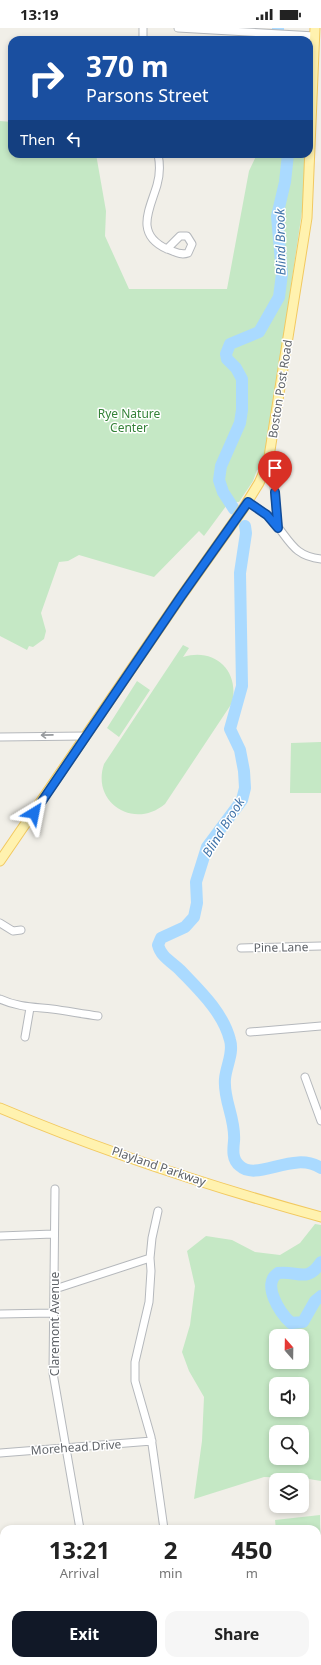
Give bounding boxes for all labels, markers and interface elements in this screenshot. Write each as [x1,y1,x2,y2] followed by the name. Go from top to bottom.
[20,4,59,24] text: 13:19
[86,47,169,85] text: 370 m
[20,52,72,104] icon: right
[86,83,209,107] text: Parsons Street
[63,128,85,150] icon: left
[20,129,55,149] text: Then
[270,208,290,276] water label: Blind Brook
[264,339,296,439] street label: Boston Post Road
[98,405,161,436] park label: Rye Nature Center
[258,451,292,492] pin
[264,457,286,479] icon: arrive
[41,731,54,739] one-way arrow
[13,792,55,834] position arrow
[198,793,249,860] water label: Blind Brook
[253,938,309,956] street label: Pine Lane
[110,1142,209,1190] street label: Playland Parkway
[46,1272,63,1376] street label: Claremont Avenue
[269,1329,309,1369] north arrow
[269,1329,309,1513] map controls
[269,1377,309,1417] button: sound
[269,1425,309,1465] button: search
[30,1435,122,1459] street label: Morehead Drive
[269,1473,309,1513] button: layers
[49,1533,110,1566] text: 13:21
[164,1533,178,1566] text: 2
[231,1533,272,1566] text: 450
[60,1564,99,1582] text: Arrival
[159,1564,182,1582] text: min
[246,1564,258,1582] text: m
[12,1611,157,1657] button: Exit
[165,1611,309,1657] button: Share

